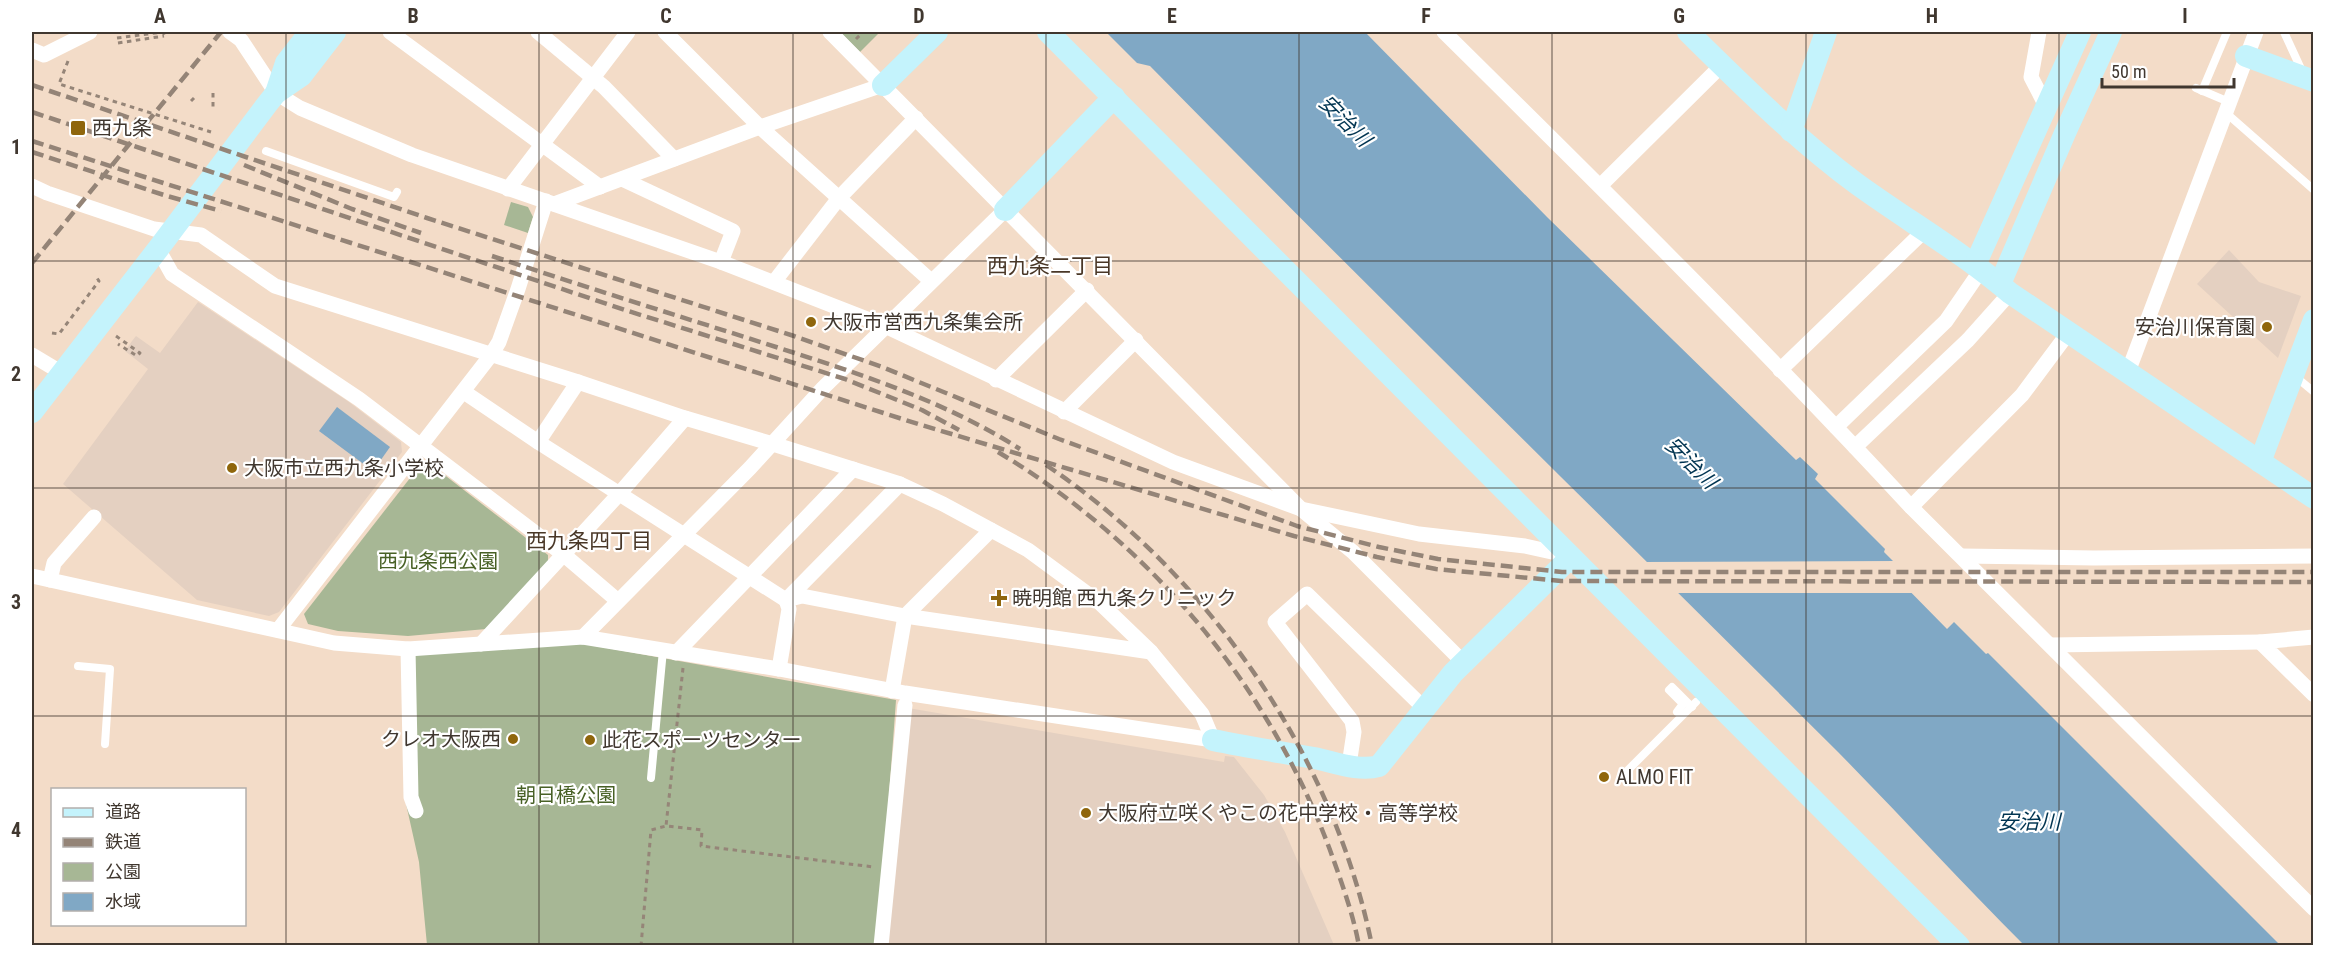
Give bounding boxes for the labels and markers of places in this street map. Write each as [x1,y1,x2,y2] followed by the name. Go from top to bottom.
[92,116,152,140] place label: 西九条
[69,119,87,137] marker: 西九条
[823,310,1023,334] place label: 大阪市営西九条集会所
[804,315,818,329] marker: 大阪市営西九条集会所
[2135,315,2255,339] place label: 安治川保育園
[2260,320,2274,334] marker: 安治川保育園
[244,456,444,480] place label: 大阪市立西九条小学校
[225,461,239,475] marker: 大阪市立西九条小学校
[1012,586,1237,610] place label: 暁明館 西九条クリニック
[990,589,1008,607] marker: 暁明館 西九条クリニック
[381,727,501,751] place label: クレオ大阪西
[602,728,802,752] place label: 此花スポーツセンター
[506,732,520,746] marker: クレオ大阪西
[583,733,597,747] marker: 此花スポーツセンター
[1616,765,1694,789] place label: ALMO FIT
[1597,770,1611,784] marker: ALMO FIT
[1098,801,1458,825] place label: 大阪府立咲くやこの花中学校・高等学校
[1079,806,1093,820] marker: 大阪府立咲くやこの花中学校・高等学校

